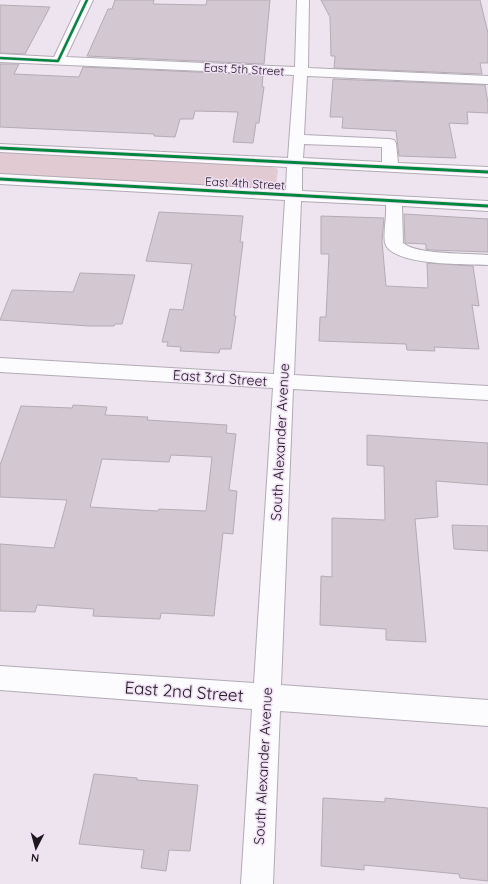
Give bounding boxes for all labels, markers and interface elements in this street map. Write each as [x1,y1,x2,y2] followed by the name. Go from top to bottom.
[203,59,285,79] street label: East 5th Street
[204,173,286,193] street label: East 4th Street
[267,363,293,521] street label: South Alexander Avenue
[172,366,268,390] street label: East 3rd Street
[124,676,244,706] street label: East 2nd Street
[250,687,276,845] street label: South Alexander Avenue
[16,828,56,868] north arrow
[30,851,40,865] text: N

